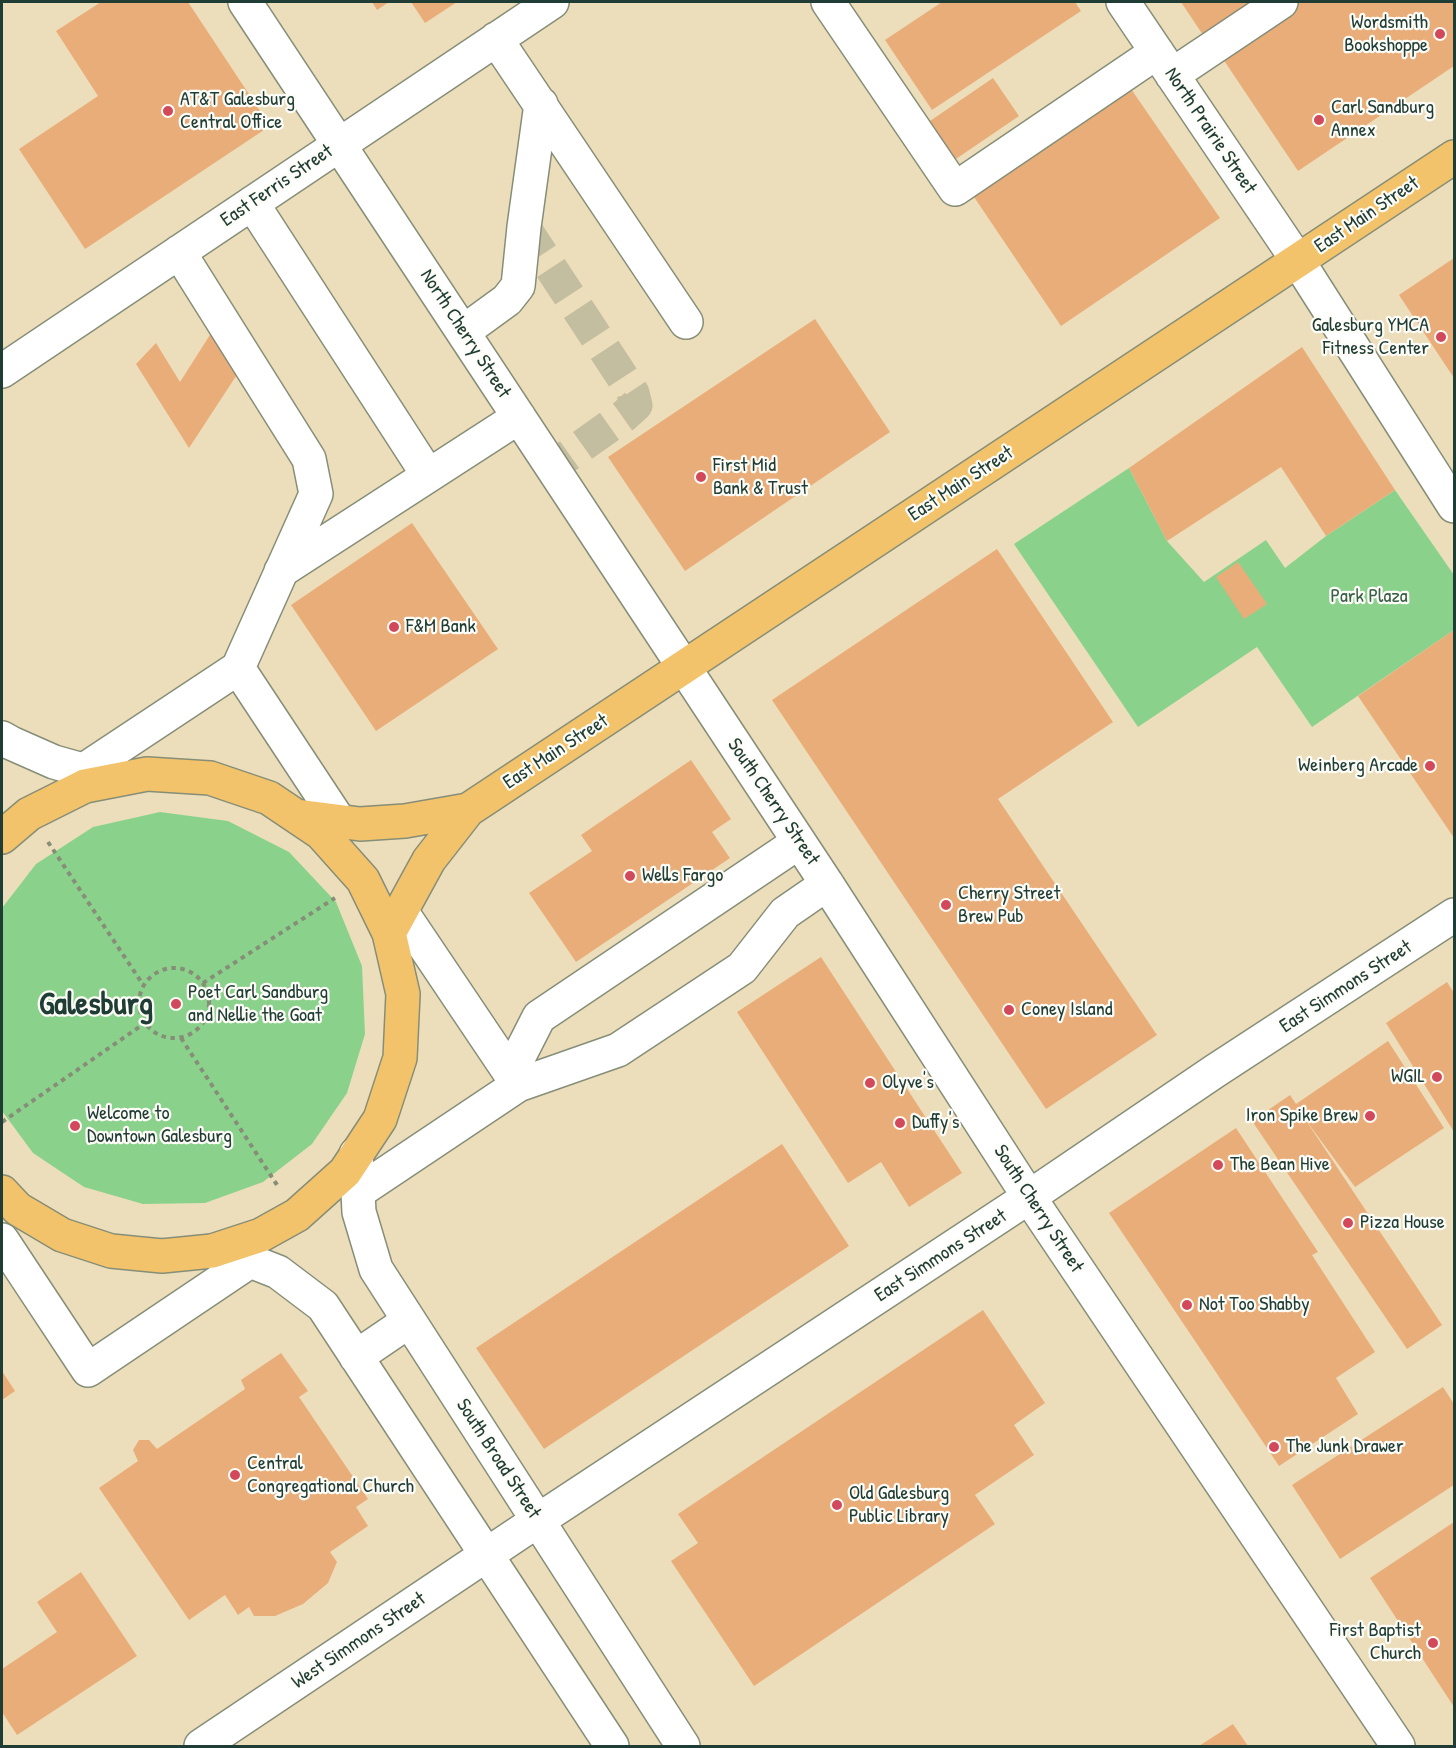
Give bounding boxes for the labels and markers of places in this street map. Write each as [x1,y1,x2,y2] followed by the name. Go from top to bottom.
[1344,11,1428,58] place label: Wordsmith Bookshoppe
[1433,27,1447,41] marker: Wordsmith Bookshoppe
[180,88,295,135] place label: AT&T Galesburg Central Office
[1331,96,1434,143] place label: Carl Sandburg Annex
[161,104,175,118] marker: AT&T Galesburg Central Office
[1312,113,1326,127] marker: Carl Sandburg Annex
[1312,314,1429,361] place label: Galesburg YMCA Fitness Center
[1434,330,1448,344] marker: Galesburg YMCA Fitness Center
[713,454,808,501] place label: First Mid Bank & Trust
[694,470,708,484] marker: First Mid Bank & Trust
[406,615,476,639] place label: F&M Bank
[387,620,401,634] marker: F&M Bank
[1298,754,1418,778] place label: Weinberg Arcade
[1423,759,1437,773] marker: Weinberg Arcade
[642,864,723,888] place label: Wells Fargo
[623,869,637,883] marker: Wells Fargo
[958,882,1060,929] place label: Cherry Street Brew Pub
[939,898,953,912] marker: Cherry Street Brew Pub
[188,981,328,1028] place label: Poet Carl Sandburg and Nellie the Goat
[169,997,183,1011] marker: Poet Carl Sandburg and Nellie the Goat
[1021,998,1112,1022] place label: Coney Island
[1002,1003,1016,1017] marker: Coney Island
[1391,1065,1425,1089] place label: WGIL
[1430,1070,1444,1084] marker: WGIL
[882,1071,934,1095] place label: Olyve's
[863,1076,877,1090] marker: Olyve's
[87,1102,232,1149] place label: Welcome to Downtown Galesburg
[1246,1104,1358,1128] place label: Iron Spike Brew
[1363,1109,1377,1123] marker: Iron Spike Brew
[912,1111,959,1135] place label: Duffy's
[893,1116,907,1130] marker: Duffy's
[68,1119,82,1133] marker: Welcome to Downtown Galesburg
[1230,1153,1330,1177] place label: The Bean Hive
[1211,1158,1225,1172] marker: The Bean Hive
[1360,1211,1445,1235] place label: Pizza House
[1341,1216,1355,1230] marker: Pizza House
[1199,1293,1310,1317] place label: Not Too Shabby
[1180,1298,1194,1312] marker: Not Too Shabby
[1286,1435,1404,1459] place label: The Junk Drawer
[1267,1440,1281,1454] marker: The Junk Drawer
[247,1452,414,1499] place label: Central Congregational Church
[228,1468,242,1482] marker: Central Congregational Church
[849,1482,949,1529] place label: Old Galesburg Public Library
[830,1498,844,1512] marker: Old Galesburg Public Library
[1330,1619,1421,1666] place label: First Baptist Church
[1426,1636,1440,1650] marker: First Baptist Church

